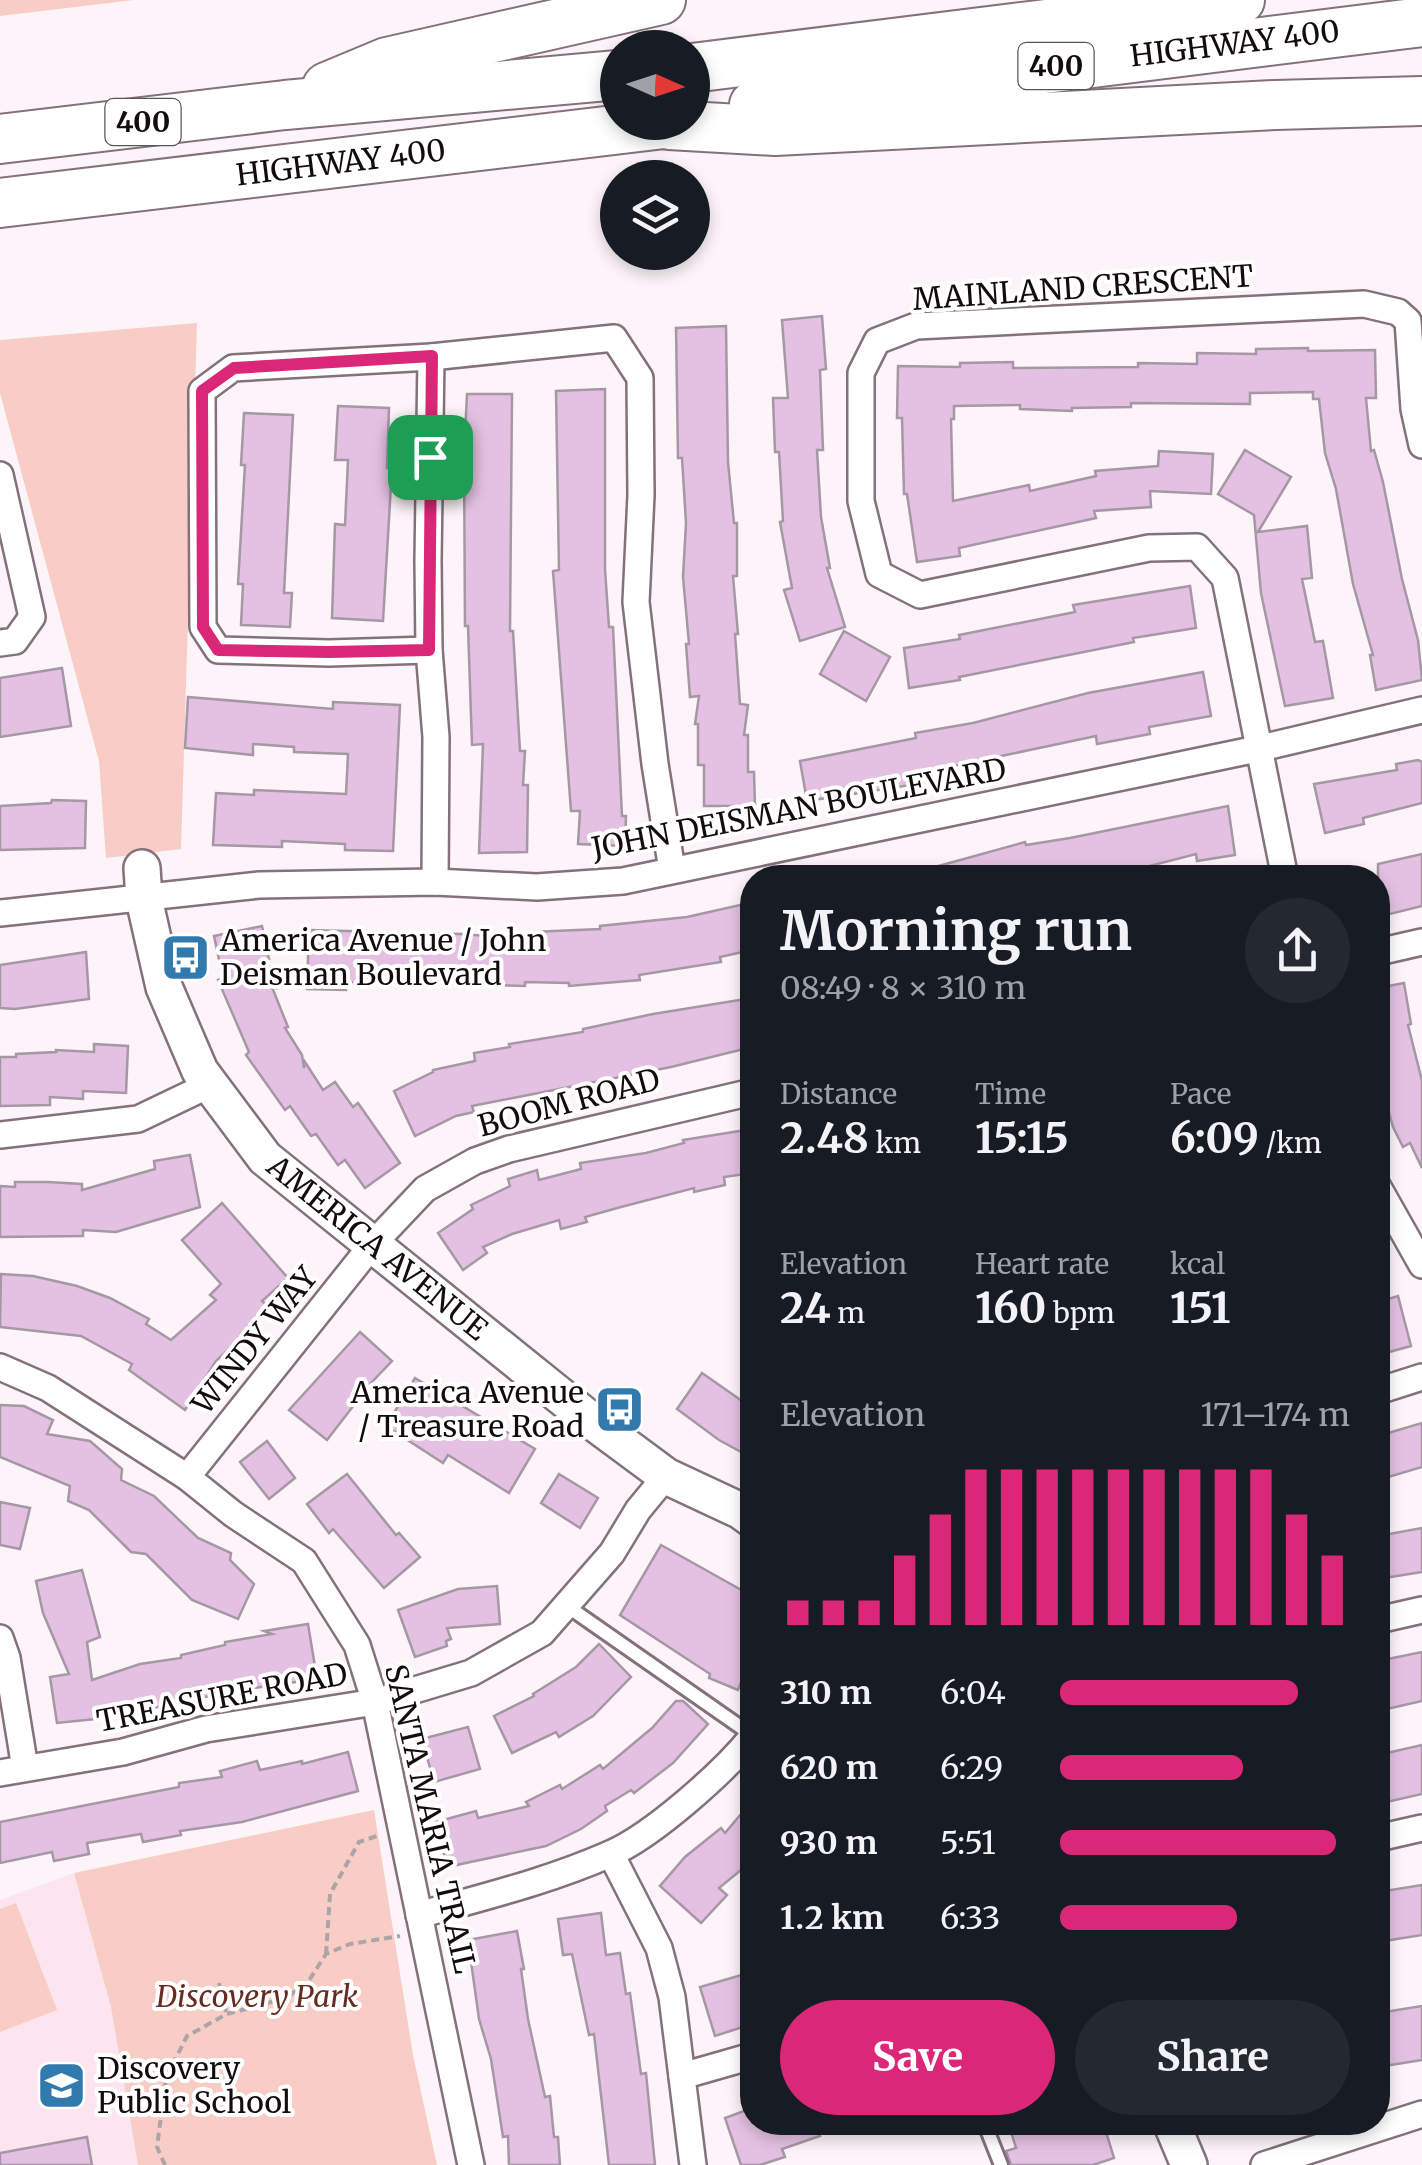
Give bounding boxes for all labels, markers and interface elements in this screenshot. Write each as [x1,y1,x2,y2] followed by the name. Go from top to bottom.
[1128,11,1342,75] street label: HIGHWAY 400
[600,30,710,140] north arrow
[600,30,710,270] map controls
[1018,43,1094,89] road number: 400
[106,99,180,145] road number: 400
[234,130,448,194] street label: HIGHWAY 400
[600,160,710,270] button: layers
[911,256,1255,318] street label: MAINLAND CRESCENT
[388,415,473,500] pin
[403,430,458,485] icon: arrive
[587,749,1009,867] street label: JOHN DEISMAN BOULEVARD
[780,896,1132,965] text: Morning run
[1245,898,1350,1003] button: share
[219,921,546,993] place label: America Avenue / John Deisman Boulevard
[159,932,211,984] bus stop icon: America Avenue / John Deisman Boulevard
[780,968,1026,1008] text: 08:49 · 8 × 310 m
[474,1060,664,1145] street label: BOOM ROAD
[780,1076,897,1112] text: Distance
[975,1076,1046,1112] text: Time
[1170,1076,1231,1112] text: Pace
[780,1112,869,1164] text: 2.48
[975,1112,1069,1164] text: 15:15
[1170,1112,1259,1164] text: 6:09
[869,1125,921,1161] text: km
[1259,1125,1322,1161] text: /km
[259,1146,496,1348] street label: AMERICA AVENUE
[780,1246,907,1282] text: Elevation
[975,1246,1109,1282] text: Heart rate
[1170,1246,1225,1282] text: kcal
[183,1258,326,1423] street label: WINDY WAY
[780,1282,831,1334] text: 24
[975,1282,1046,1334] text: 160
[1170,1282,1231,1334] text: 151
[831,1295,865,1331] text: m
[1046,1295,1115,1331] text: bpm
[350,1373,584,1445] place label: America Avenue / Treasure Road
[593,1384,645,1436] bus stop icon: America Avenue / Treasure Road
[780,1395,925,1435] text: Elevation
[1200,1395,1350,1435] text: 171–174 m
[93,1654,350,1740] street label: TREASURE ROAD
[377,1660,485,1977] street label: SANTA MARIA TRAIL
[780,1673,872,1713] text: 310 m
[940,1673,1006,1713] text: 6:04
[780,1748,878,1788] text: 620 m
[940,1748,1003,1788] text: 6:29
[780,1823,877,1863] text: 930 m
[940,1823,996,1863] text: 5:51
[780,1898,884,1938] text: 1.2 km
[940,1898,1000,1938] text: 6:33
[155,1977,359,2015] park label: Discovery Park
[780,2000,1055,2115] button: Save
[1075,2000,1350,2115] button: Share
[97,2049,291,2121] place label: Discovery Public School
[36,2060,88,2112] school or university icon: Discovery Public School

